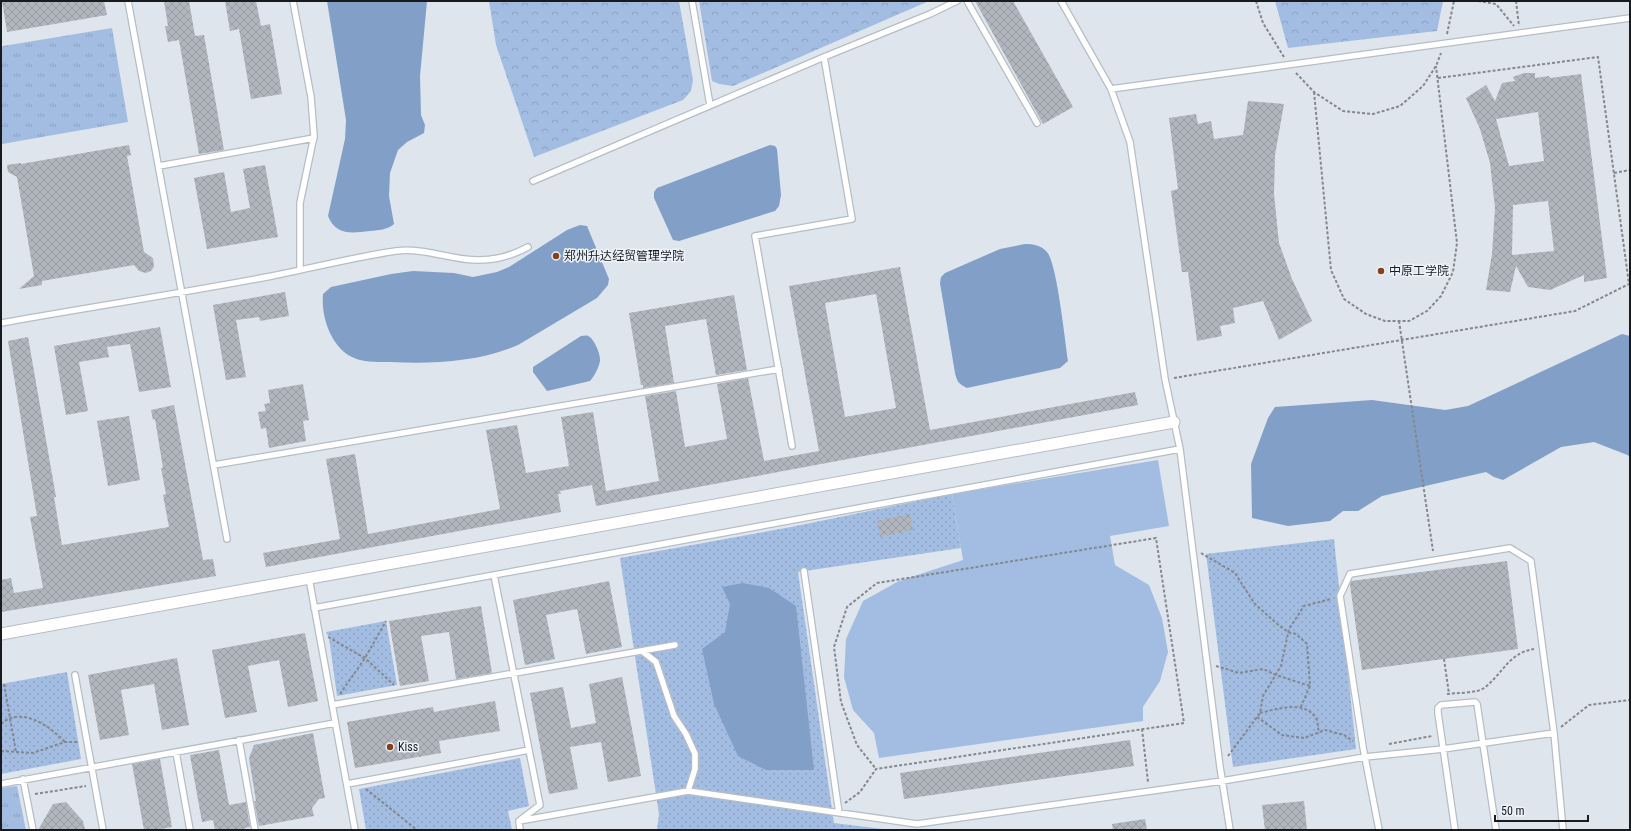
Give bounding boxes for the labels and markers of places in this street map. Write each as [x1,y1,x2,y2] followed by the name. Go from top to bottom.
[564,249,684,263] place label: 郑州升达经贸管理学院
[551,251,561,261] marker: 郑州升达经贸管理学院
[1389,264,1449,278] place label: 中原工学院
[1376,266,1386,276] marker: 中原工学院
[398,740,418,754] place label: Kiss
[385,742,395,752] marker: Kiss

